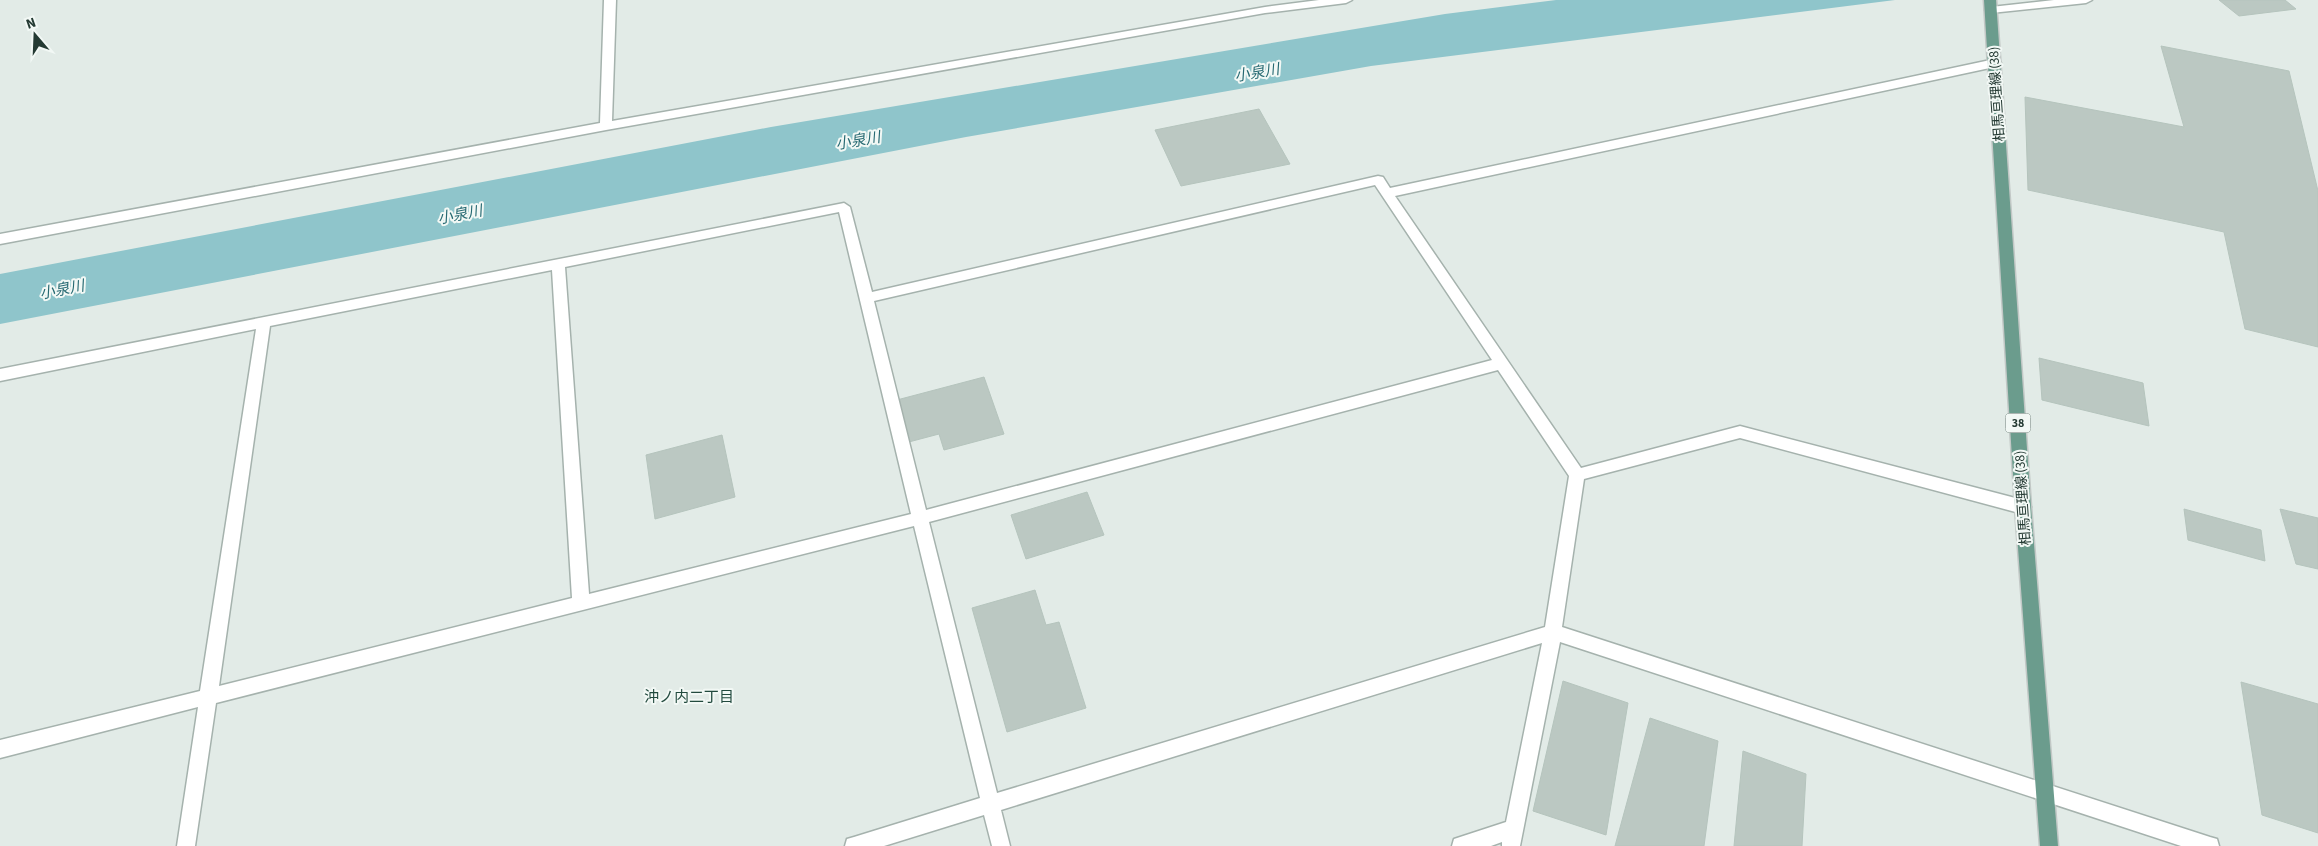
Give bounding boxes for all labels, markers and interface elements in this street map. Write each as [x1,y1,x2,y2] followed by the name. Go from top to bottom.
[10,10,60,60] north arrow
[23,13,39,35] text: N
[1984,46,2010,142] street label: 相馬亘理線 (38)
[1233,58,1283,87] water label: 小泉川
[834,126,884,155] water label: 小泉川
[436,200,486,230] water label: 小泉川
[38,275,88,305] water label: 小泉川
[2006,413,2030,432] road number: 38
[2010,450,2036,546] street label: 相馬亘理線 (38)
[644,687,734,708] district label: 沖ノ内二丁目

